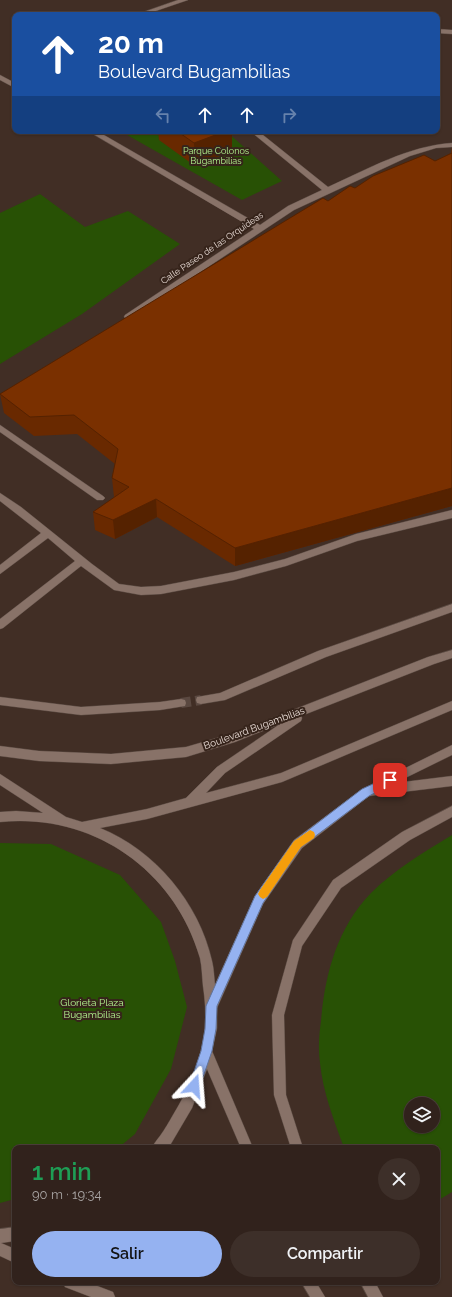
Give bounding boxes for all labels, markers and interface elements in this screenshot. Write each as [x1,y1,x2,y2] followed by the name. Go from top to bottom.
[98,27,164,60] text: 20 m
[32,28,84,80] icon: ahead
[98,61,290,82] text: Boulevard Bugambilias
[152,104,174,126] icon: left
[194,104,216,126] icon: ahead
[236,104,258,126] icon: ahead
[278,104,300,126] icon: right
[183,146,250,166] park label: Parque Colonos Bugambilias
[159,210,266,286] street label: Calle Paseo de las Orquideas
[202,705,306,751] street label: Boulevard Bugambilias
[373,763,407,797] pin
[379,769,401,791] icon: arrive
[60,997,124,1020] park label: Glorieta Plaza Bugambilias
[173,1065,215,1107] position arrow
[404,1097,440,1133] map controls
[404,1097,440,1133] button: layers
[32,1157,92,1186] text: 1 min
[378,1158,420,1200] button: close
[32,1187,102,1202] text: 90 m · 19:34
[32,1231,222,1277] button: Salir
[230,1231,420,1277] button: Compartir

